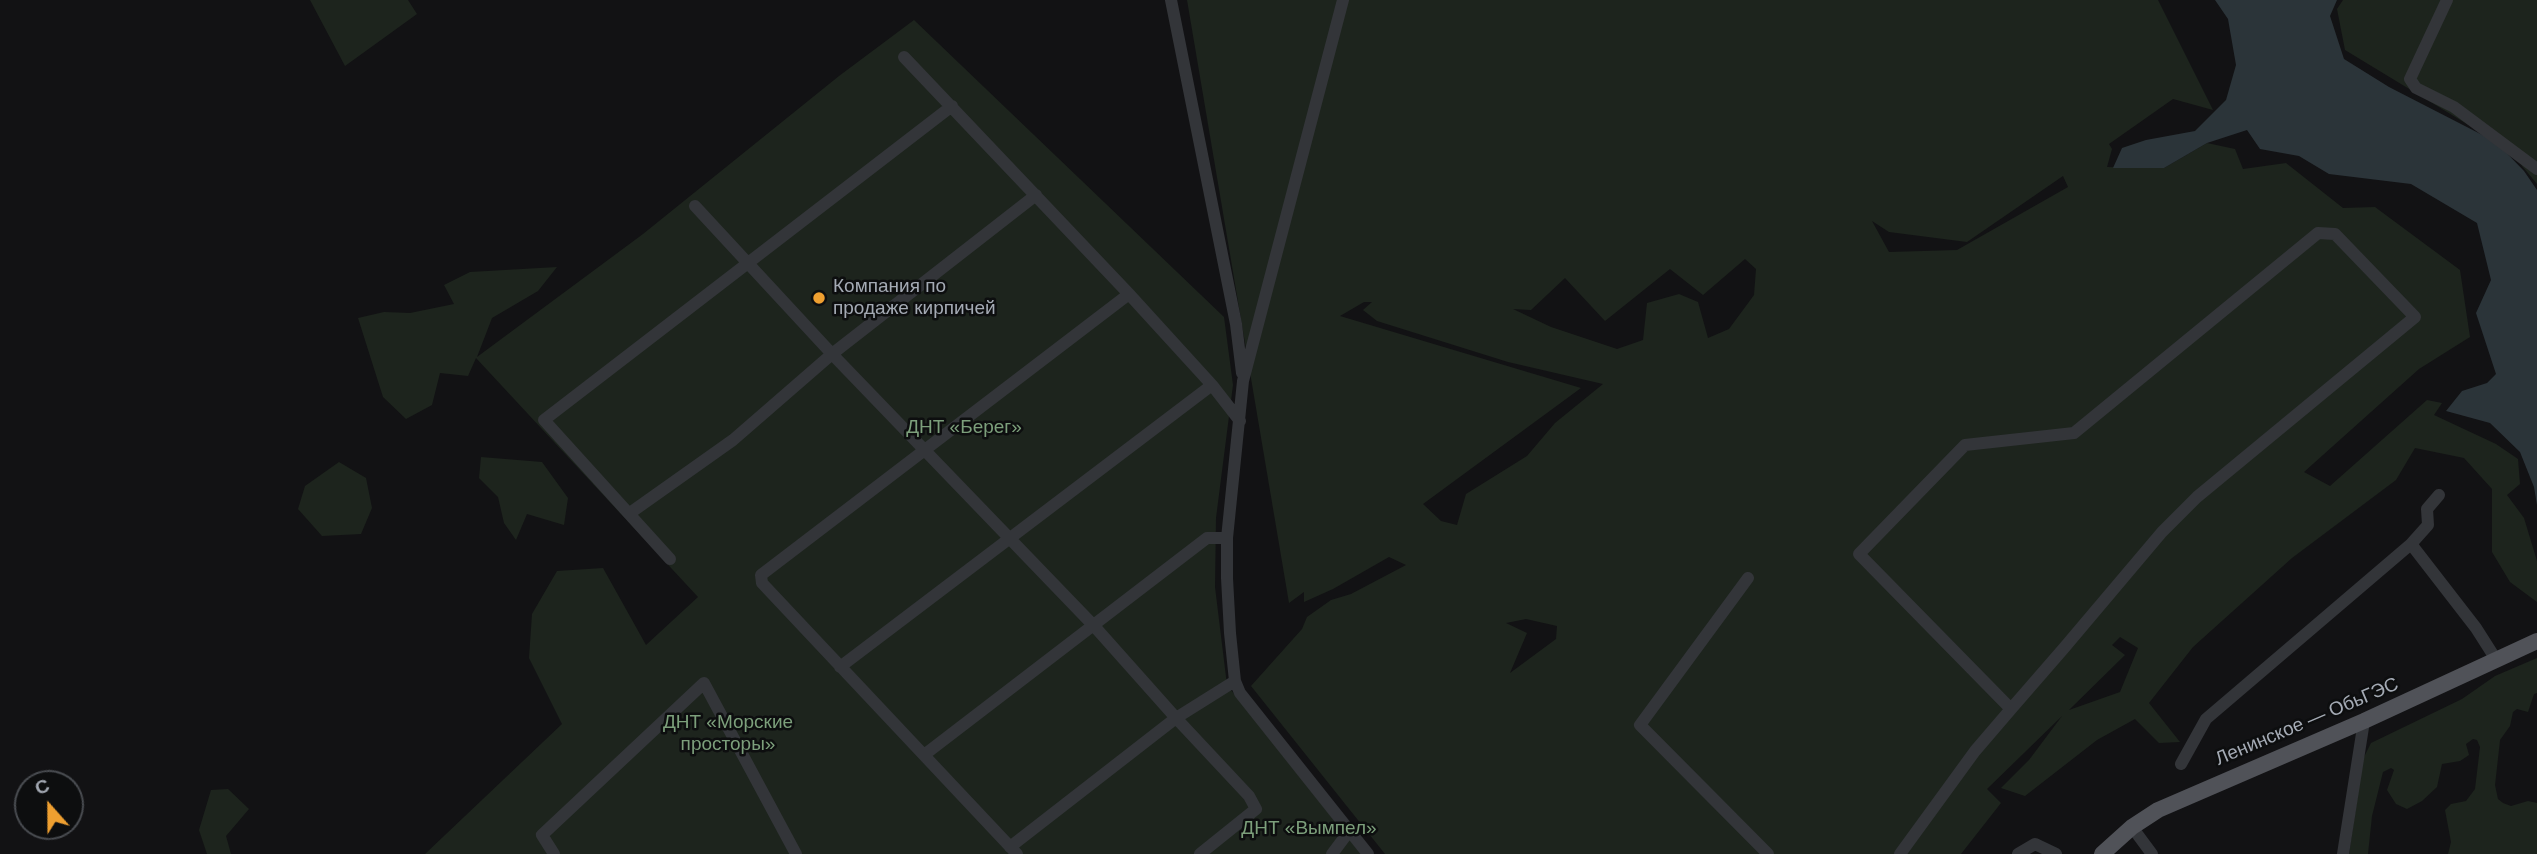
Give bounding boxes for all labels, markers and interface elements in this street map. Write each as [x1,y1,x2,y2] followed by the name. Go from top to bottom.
[833,276,996,320] place label: Компания по продаже кирпичей
[811,290,827,306] marker: Компания по продаже кирпичей
[906,417,1022,439] park label: ДНТ «Берег»
[2212,673,2402,771] street label: Ленинское — ОбьГЭС
[663,712,793,756] park label: ДНТ «Морские просторы»
[14,770,84,840] north arrow
[32,775,52,799] text: С
[1241,818,1377,840] park label: ДНТ «Вымпел»

